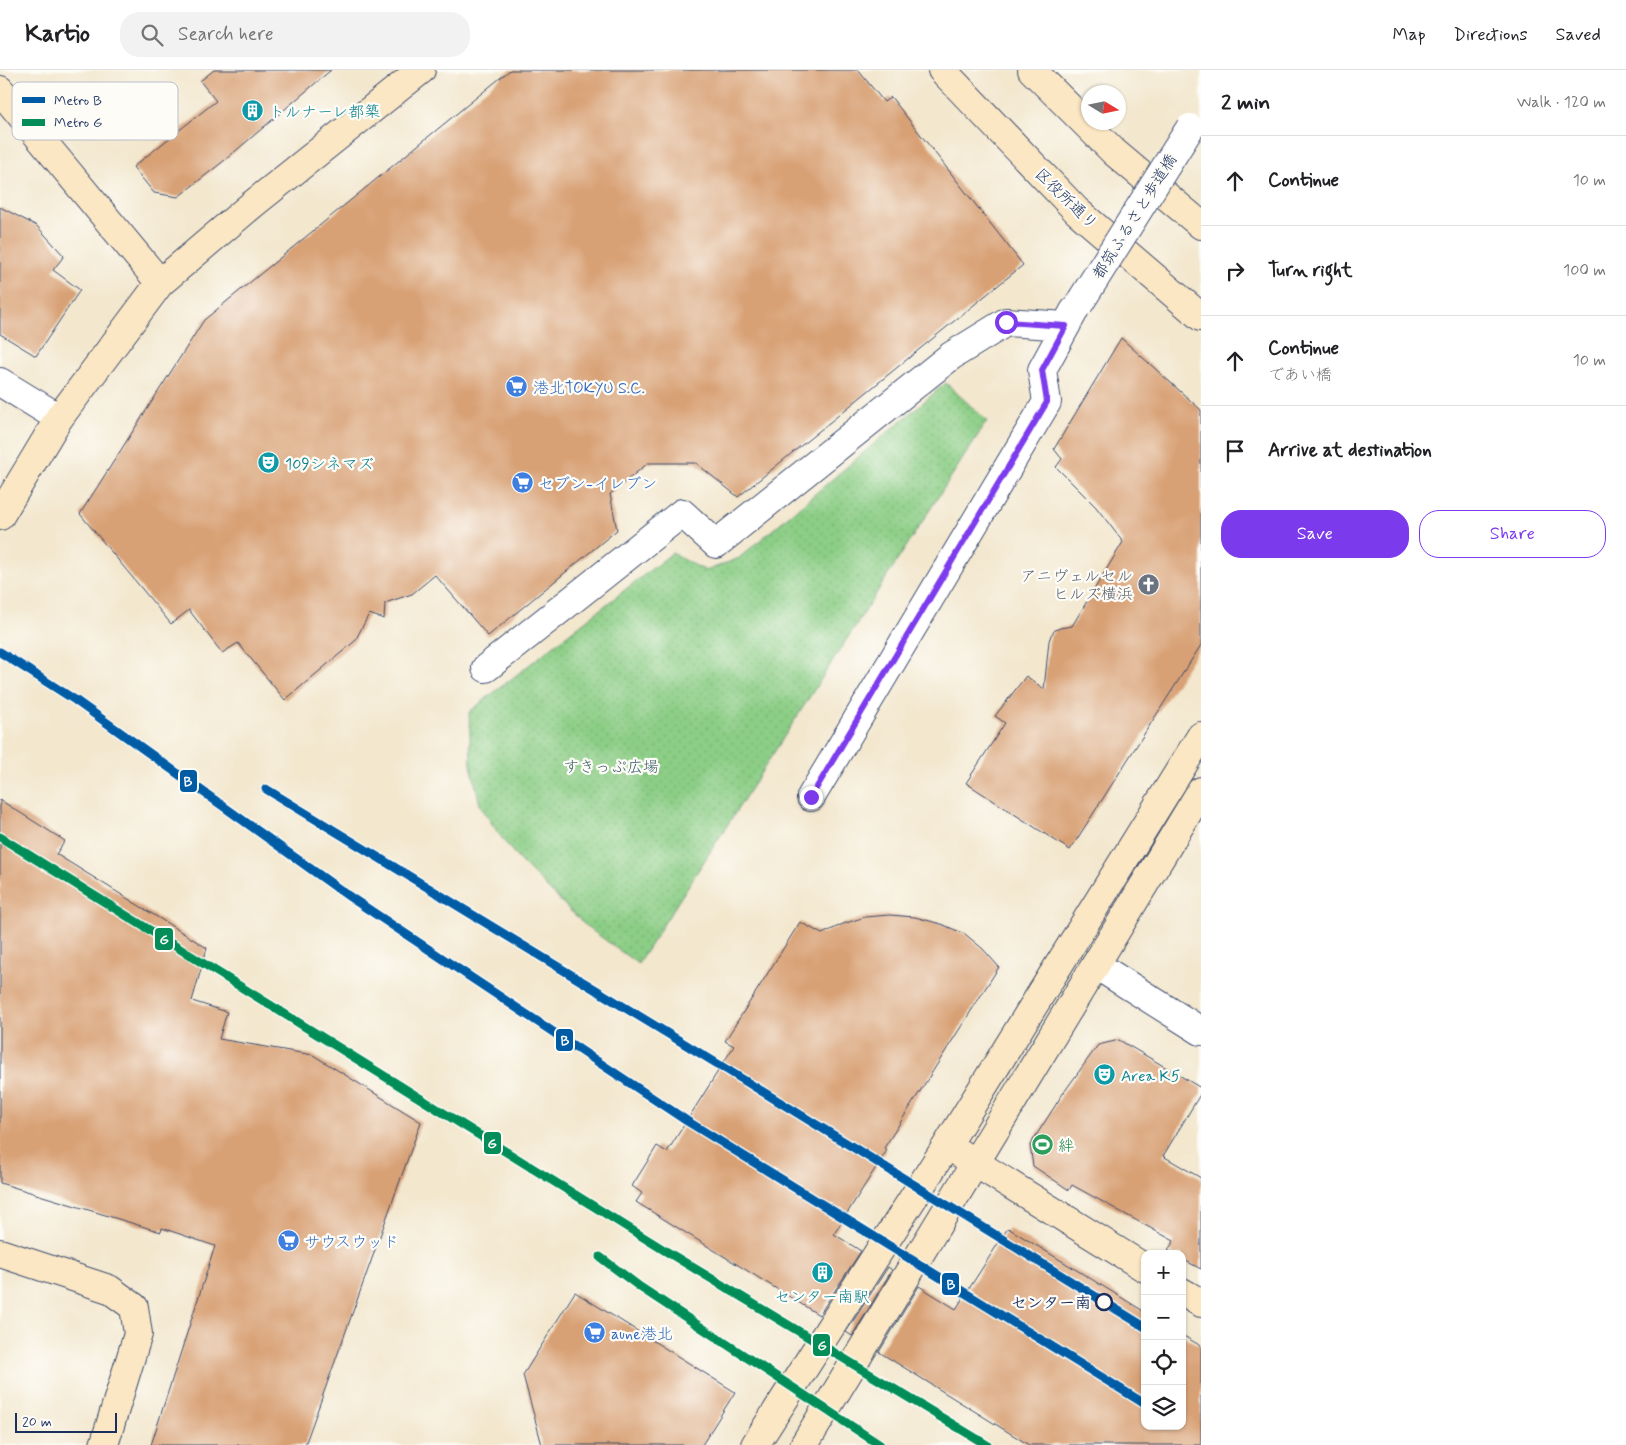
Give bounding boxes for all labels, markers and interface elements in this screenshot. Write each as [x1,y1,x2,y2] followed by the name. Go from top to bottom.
[120,12,470,57] search box
[25,19,90,50] text: Kartio
[138,21,166,49] icon: search
[178,22,274,47] text: Search here
[1393,23,1426,47] text: Map
[1454,23,1528,47] text: Directions
[1556,23,1601,47] text: Saved
[12,82,178,140] legend
[1081,85,1126,130] north arrow
[1221,89,1270,117] text: 2 min
[54,92,102,110] text: Metro B
[1517,92,1606,113] text: Walk · 120 m
[241,99,265,123] building icon: トルナーレ都築
[269,102,380,123] place label: トルナーレ都築
[54,114,102,132] text: Metro G
[1088,150,1182,283] street label: 都筑ふるさと歩道橋
[1030,164,1102,234] street label: 区役所通り
[1221,167,1249,195] icon: ahead
[1268,168,1339,193] text: Continue
[1573,170,1606,191] text: 10 m
[1221,257,1249,285] icon: right
[1268,258,1352,283] text: Turn right
[1563,260,1606,281] text: 100 m
[995,311,1018,334] route start
[1268,336,1339,361] text: Continue
[1221,347,1249,375] icon: ahead
[1573,350,1606,371] text: 10 m
[1268,365,1332,386] text: であい橋
[505,375,529,399] supermarket icon: 港北TOKYU S.C.
[533,378,645,399] place label: 港北TOKYU S.C.
[1221,437,1249,465] icon: arrive
[1268,438,1432,463] text: Arrive at destination
[257,451,281,475] theatre icon: 109シネマズ
[285,454,374,475] place label: 109シネマズ
[510,471,534,495] supermarket icon: セブン-イレブン
[538,474,657,495] place label: セブン-イレブン
[1221,510,1409,558] button: Save
[1419,510,1606,558] button: Share
[1020,566,1133,605] place label: アニヴェルセル ヒルズ横浜
[1137,572,1161,596] church icon: アニヴェルセル ヒルズ横浜
[563,757,659,778] park label: すきっぷ広場
[179,769,198,793] line badge: B
[184,773,193,791] text: B
[800,786,823,809] route end
[154,927,174,951] line badge: G
[159,931,169,949] text: G
[555,1028,574,1052] line badge: B
[561,1032,570,1050] text: B
[1093,1063,1117,1087] theatre icon: Area K5
[1121,1066,1180,1087] place label: Area K5
[483,1131,502,1155] line badge: G
[1030,1133,1054,1157] sports icon: 絆
[487,1135,497,1153] text: G
[1058,1136,1074,1157] place label: 絆
[276,1229,300,1253] supermarket icon: サウスウッド
[304,1232,399,1253] place label: サウスウッド
[1141,1250,1186,1430] map controls
[1141,1250,1186,1295] button: +
[810,1260,834,1284] building icon: センター南駅
[941,1272,960,1296] line badge: B
[947,1276,956,1294] text: B
[774,1287,870,1308] place label: センター南駅
[1011,1293,1091,1314] place label: センター南
[1095,1293,1113,1311] marker: センター南
[1141,1295,1186,1340] button: −
[583,1321,607,1345] supermarket icon: aune港北
[611,1324,673,1345] place label: aune港北
[812,1333,831,1357] line badge: G
[817,1337,827,1355] text: G
[1141,1340,1186,1385] button: locate
[1141,1385,1186,1430] button: layers
[15,1410,118,1433] scale bar
[22,1413,52,1431] text: 20 m

